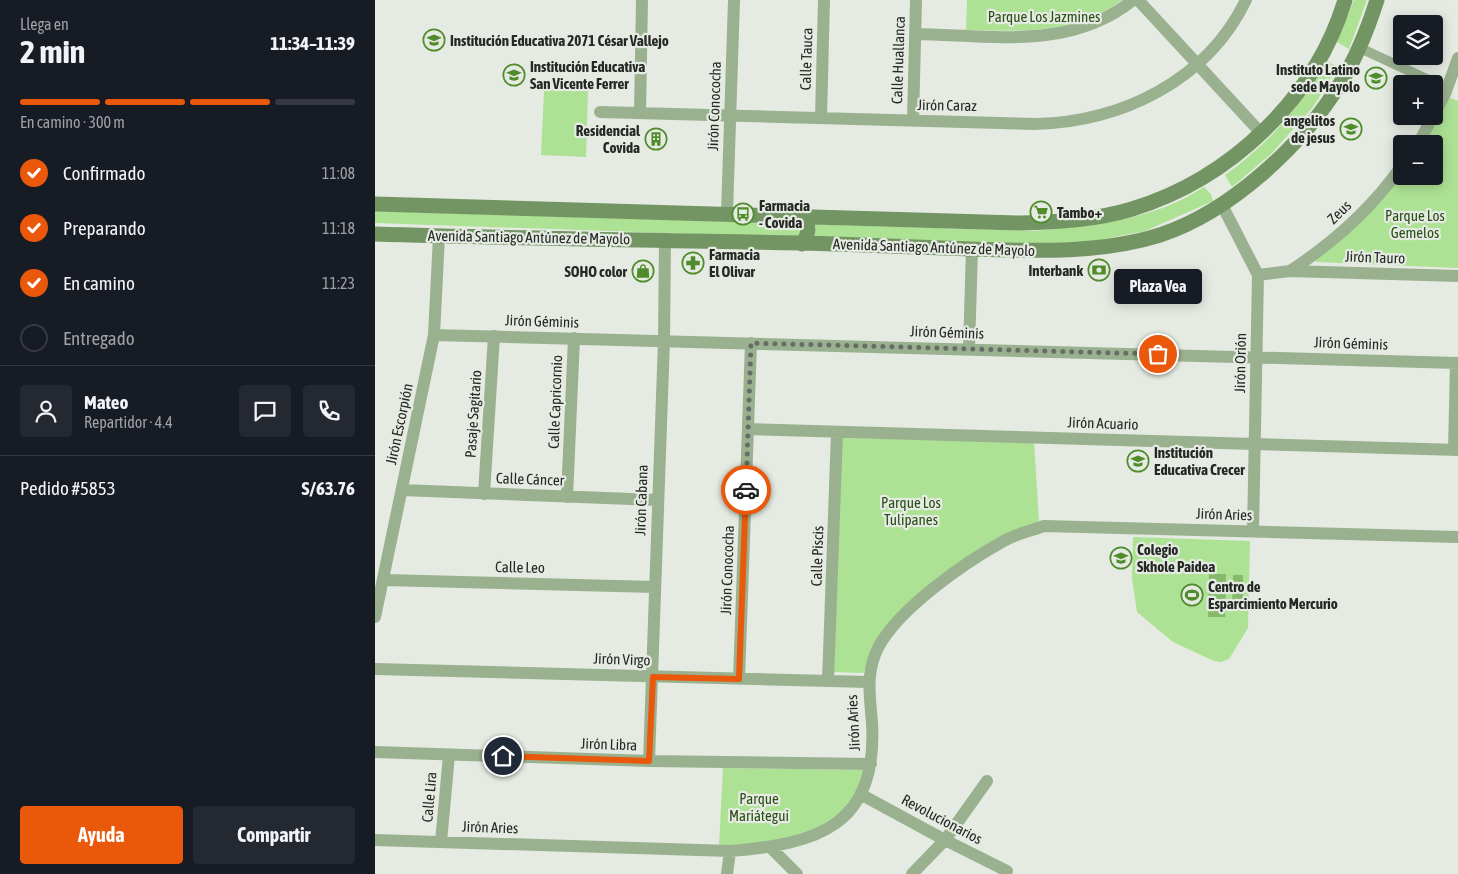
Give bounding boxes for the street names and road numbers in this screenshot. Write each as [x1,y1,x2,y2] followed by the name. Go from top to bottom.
[888,16,908,104] street label: Calle Huallanca
[796,27,816,91] street label: Calle Tauca
[704,61,724,151] street label: Jirón Conococha
[917,96,977,114] street label: Jirón Caraz
[1324,197,1354,227] street label: Zeus
[428,227,630,247] street label: Avenida Santiago Antúnez de Mayolo
[833,235,1035,259] street label: Avenida Santiago Antúnez de Mayolo
[1345,247,1405,267] street label: Jirón Tauro
[505,311,579,331] street label: Jirón Géminis
[910,322,984,342] street label: Jirón Géminis
[1231,333,1249,393] street label: Jirón Orión
[1314,333,1388,353] street label: Jirón Géminis
[545,355,565,449] street label: Calle Capricornio
[461,370,485,458] street label: Pasaje Sagitario
[382,382,416,466] street label: Jirón Escorpión
[1067,413,1139,433] street label: Jirón Acuario
[631,464,651,536] street label: Jirón Cabana
[496,469,565,489] street label: Calle Cáncer
[1196,505,1252,523] street label: Jirón Aries
[717,525,737,615] street label: Jirón Conococha
[807,525,827,587] street label: Calle Piscis
[495,558,545,576] street label: Calle Leo
[593,650,651,668] street label: Jirón Virgo
[843,694,863,752] street label: Jirón Aries
[580,735,638,753] street label: Jirón Libra
[418,771,440,823] street label: Calle Lira
[899,791,985,847] street label: Revolucionarios
[462,818,518,836] street label: Jirón Aries

